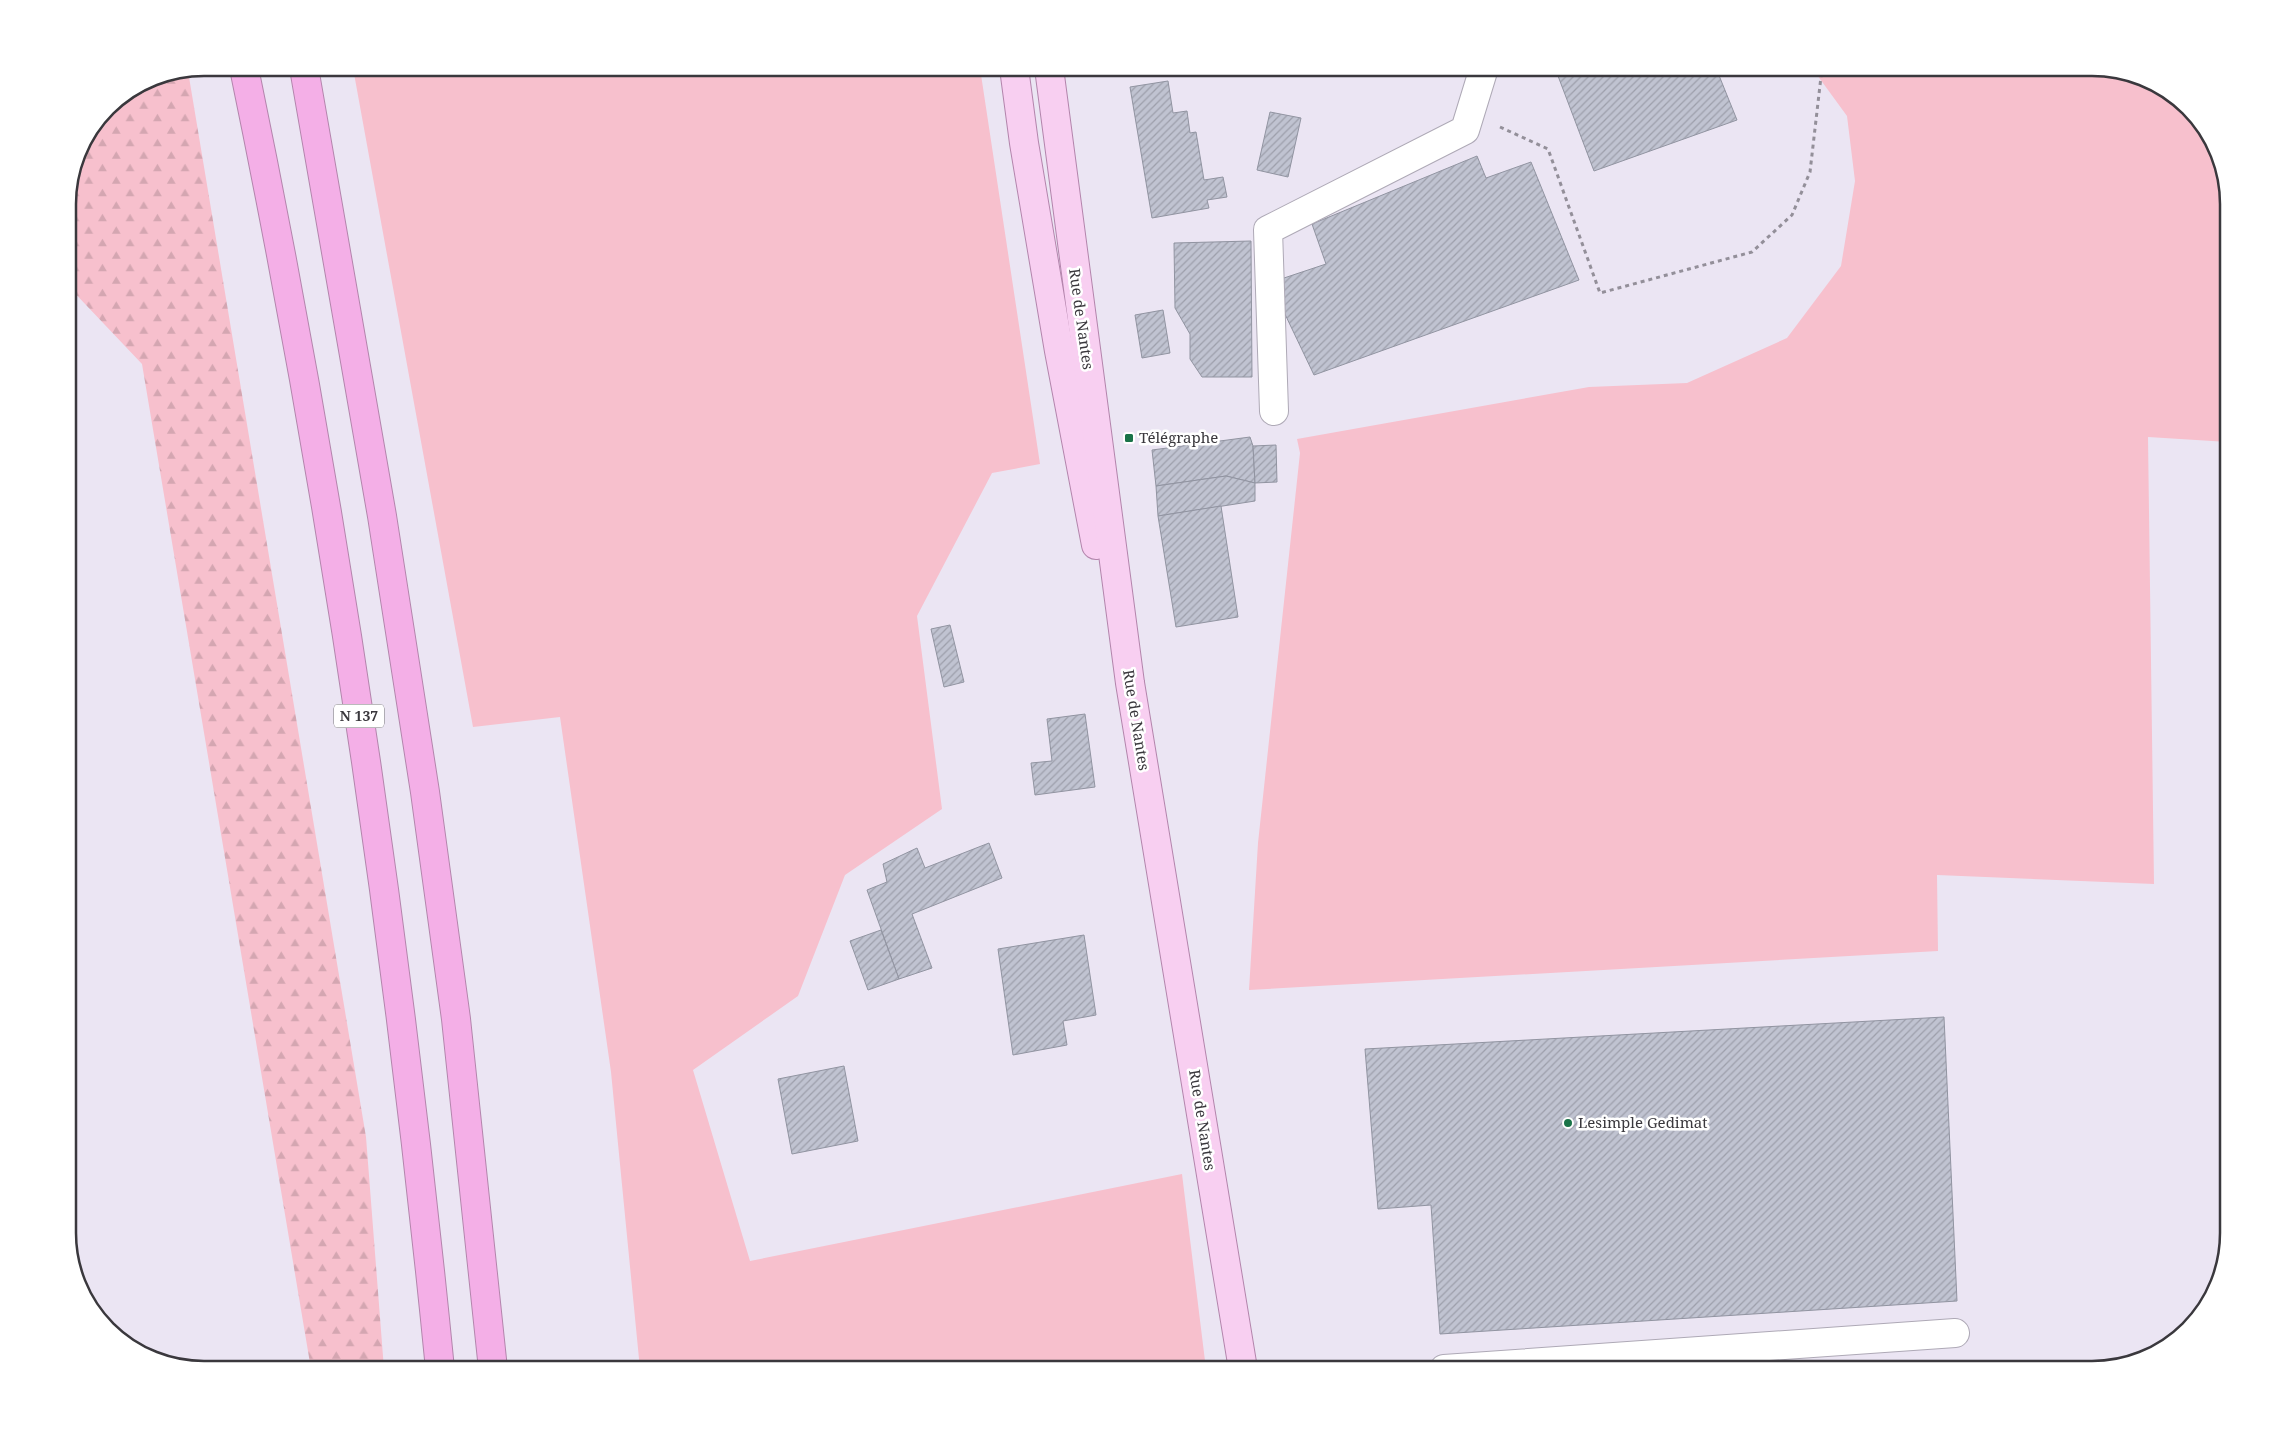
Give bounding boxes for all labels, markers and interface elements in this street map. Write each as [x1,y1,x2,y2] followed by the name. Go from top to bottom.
[1065,267,1099,371] street label: Rue de Nantes
[1139,427,1218,447] place label: Télégraphe
[1123,432,1135,444] marker: Télégraphe
[1119,668,1155,772] street label: Rue de Nantes
[334,704,384,728] road number: N 137
[1185,1068,1221,1172] street label: Rue de Nantes
[1578,1112,1708,1132] place label: Lesimple Gedimat
[1562,1117,1574,1129] marker: Lesimple Gedimat

